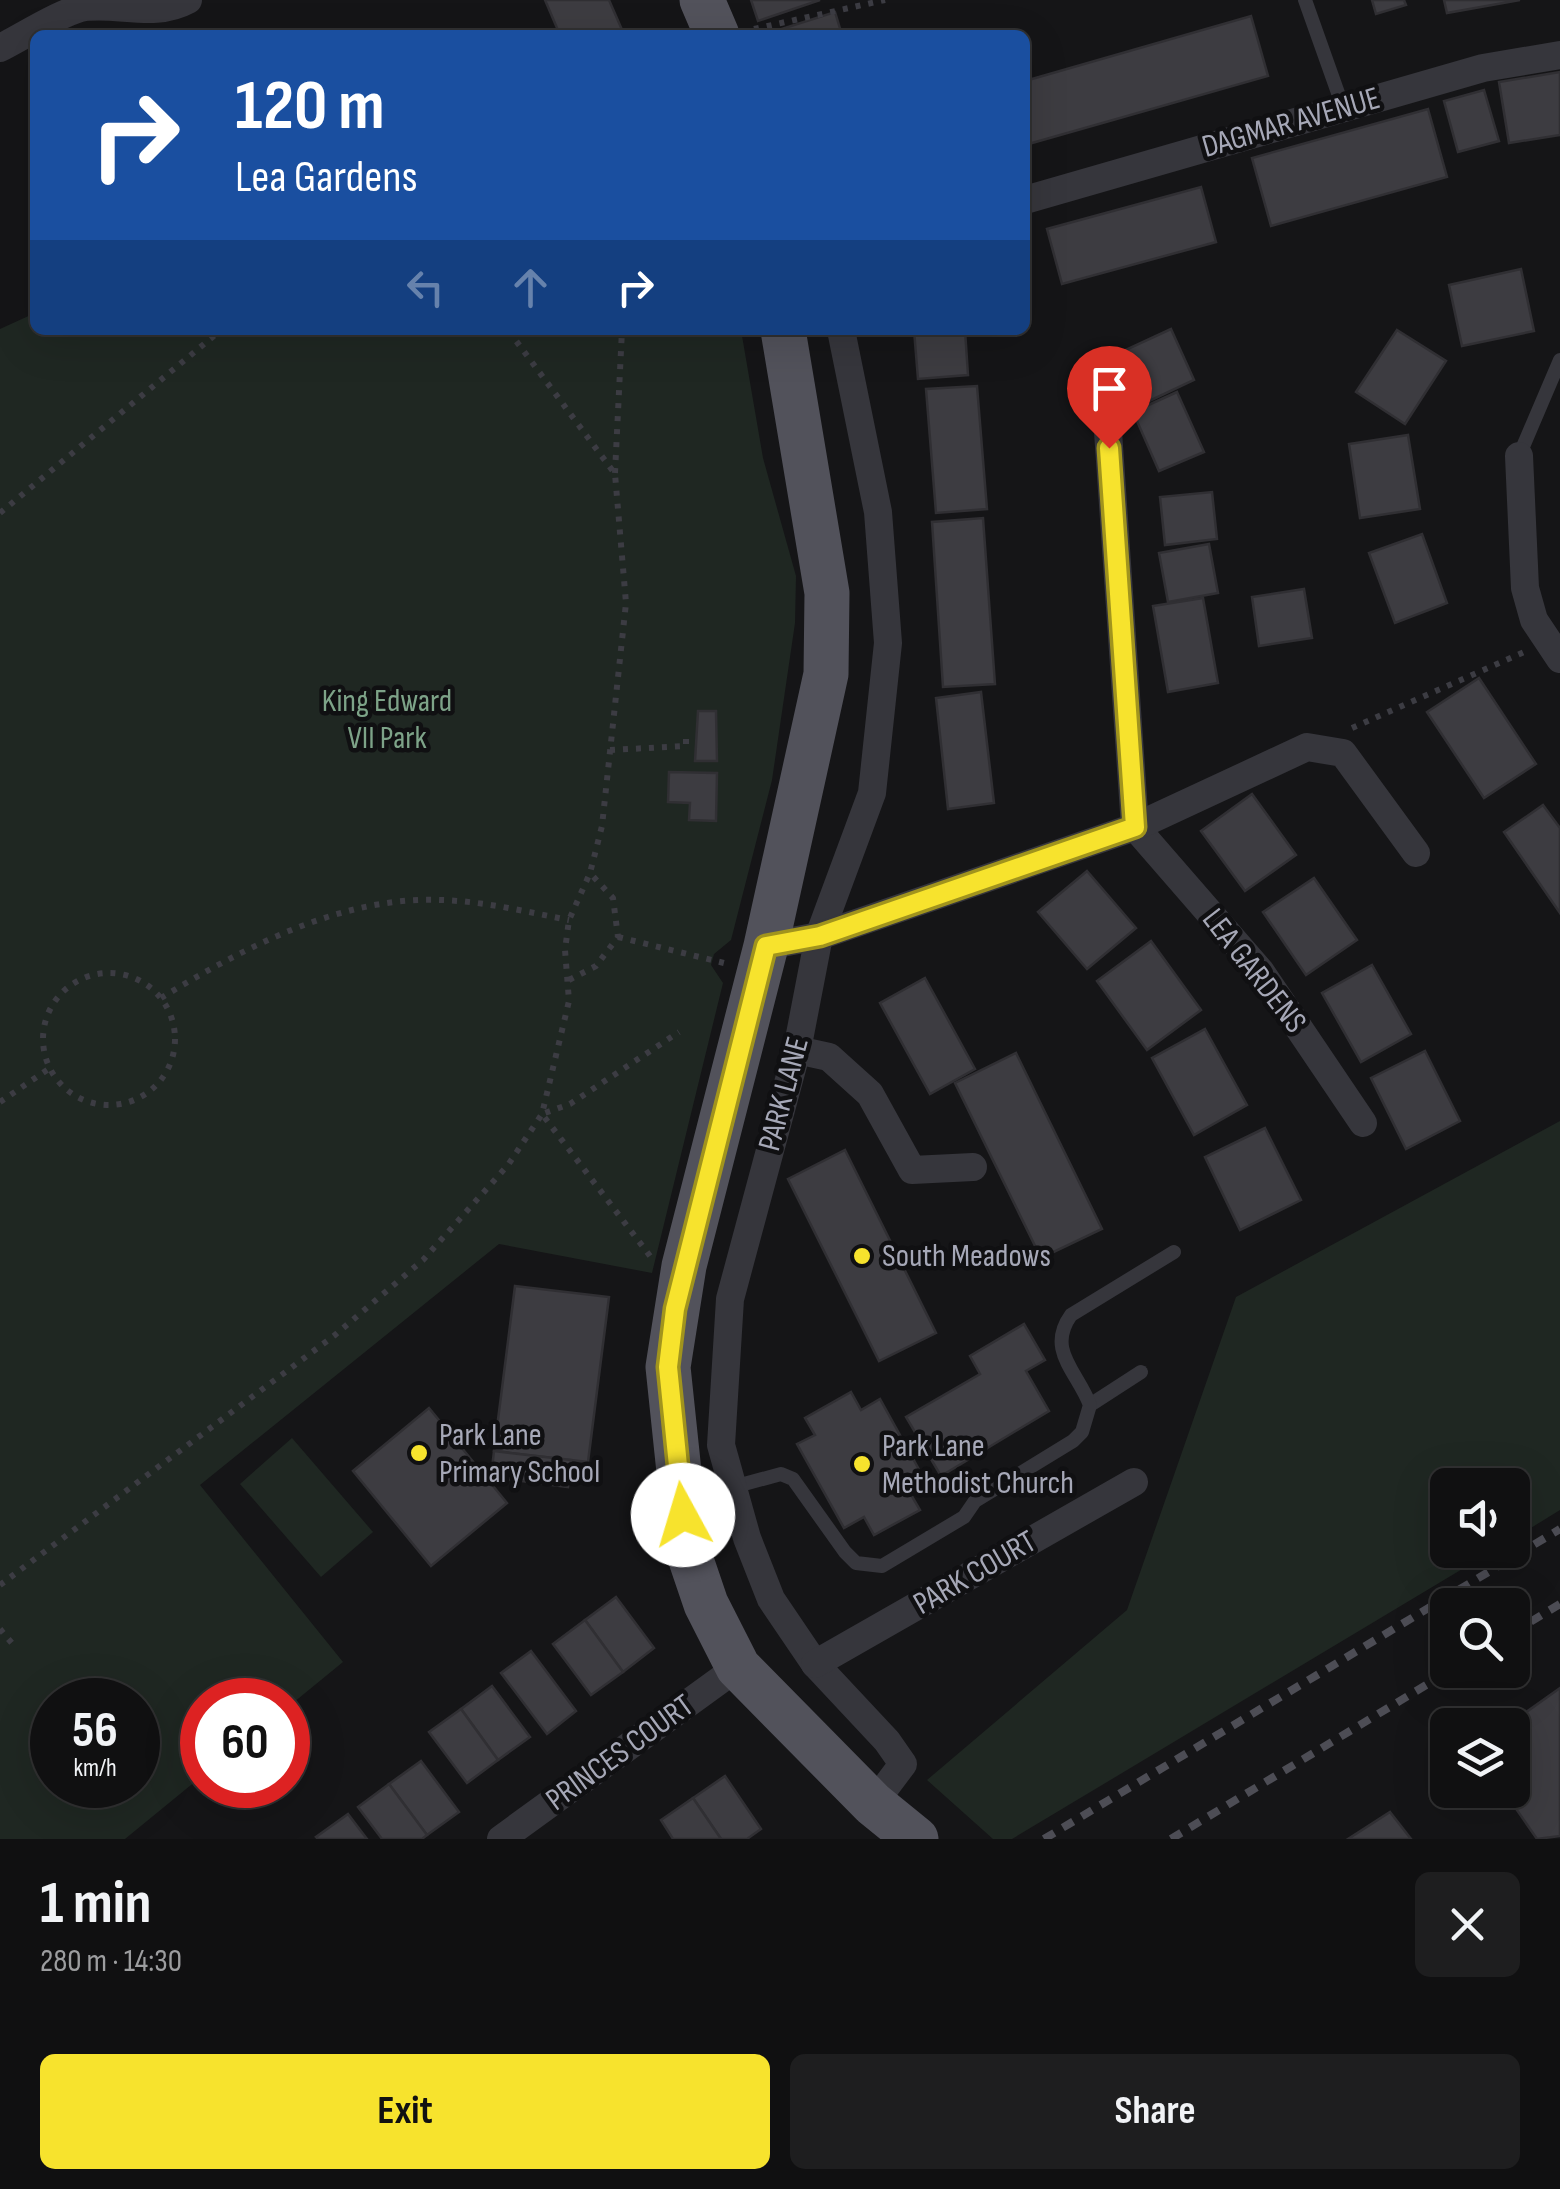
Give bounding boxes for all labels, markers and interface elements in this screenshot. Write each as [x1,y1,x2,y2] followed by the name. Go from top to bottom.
[235,65,385,149] text: 120 m
[70,70,200,200] icon: right
[1198,79,1384,167] street label: DAGMAR AVENUE
[235,150,418,205] text: Lea Gardens
[398,260,453,315] icon: left
[503,260,558,315] icon: ahead
[608,260,663,315] icon: right
[1067,346,1152,449] pin
[1082,361,1137,416] icon: arrive
[322,682,452,758] park label: King Edward VII Park
[1193,901,1315,1041] street label: LEA GARDENS
[750,1033,818,1155] street label: PARK LANE
[882,1237,1051,1276] place label: South Meadows
[851,1245,873,1267] marker: South Meadows
[439,1416,600,1492] place label: Park Lane Primary School
[882,1427,1074,1503] place label: Park Lane Methodist Church
[408,1442,430,1464] marker: Park Lane Primary School
[851,1453,873,1475] marker: Park Lane Methodist Church
[631,1463,735,1567] position arrow
[1430,1468,1530,1808] map controls
[1430,1468,1530,1568] button: sound
[907,1522,1043,1624] street label: PARK COURT
[1430,1588,1530,1688] button: search
[180,1678,310,1808] speed limit sign: 60
[539,1686,701,1820] street label: PRINCES COURT
[72,1701,118,1761] text: 56
[1430,1708,1530,1808] button: layers
[73,1753,117,1784] text: km/h
[40,1868,152,1940] text: 1 min
[1415,1872,1520,1977] button: close
[40,1942,182,1981] text: 280 m · 14:30
[40,2054,770,2169] button: Exit
[790,2054,1520,2169] button: Share

